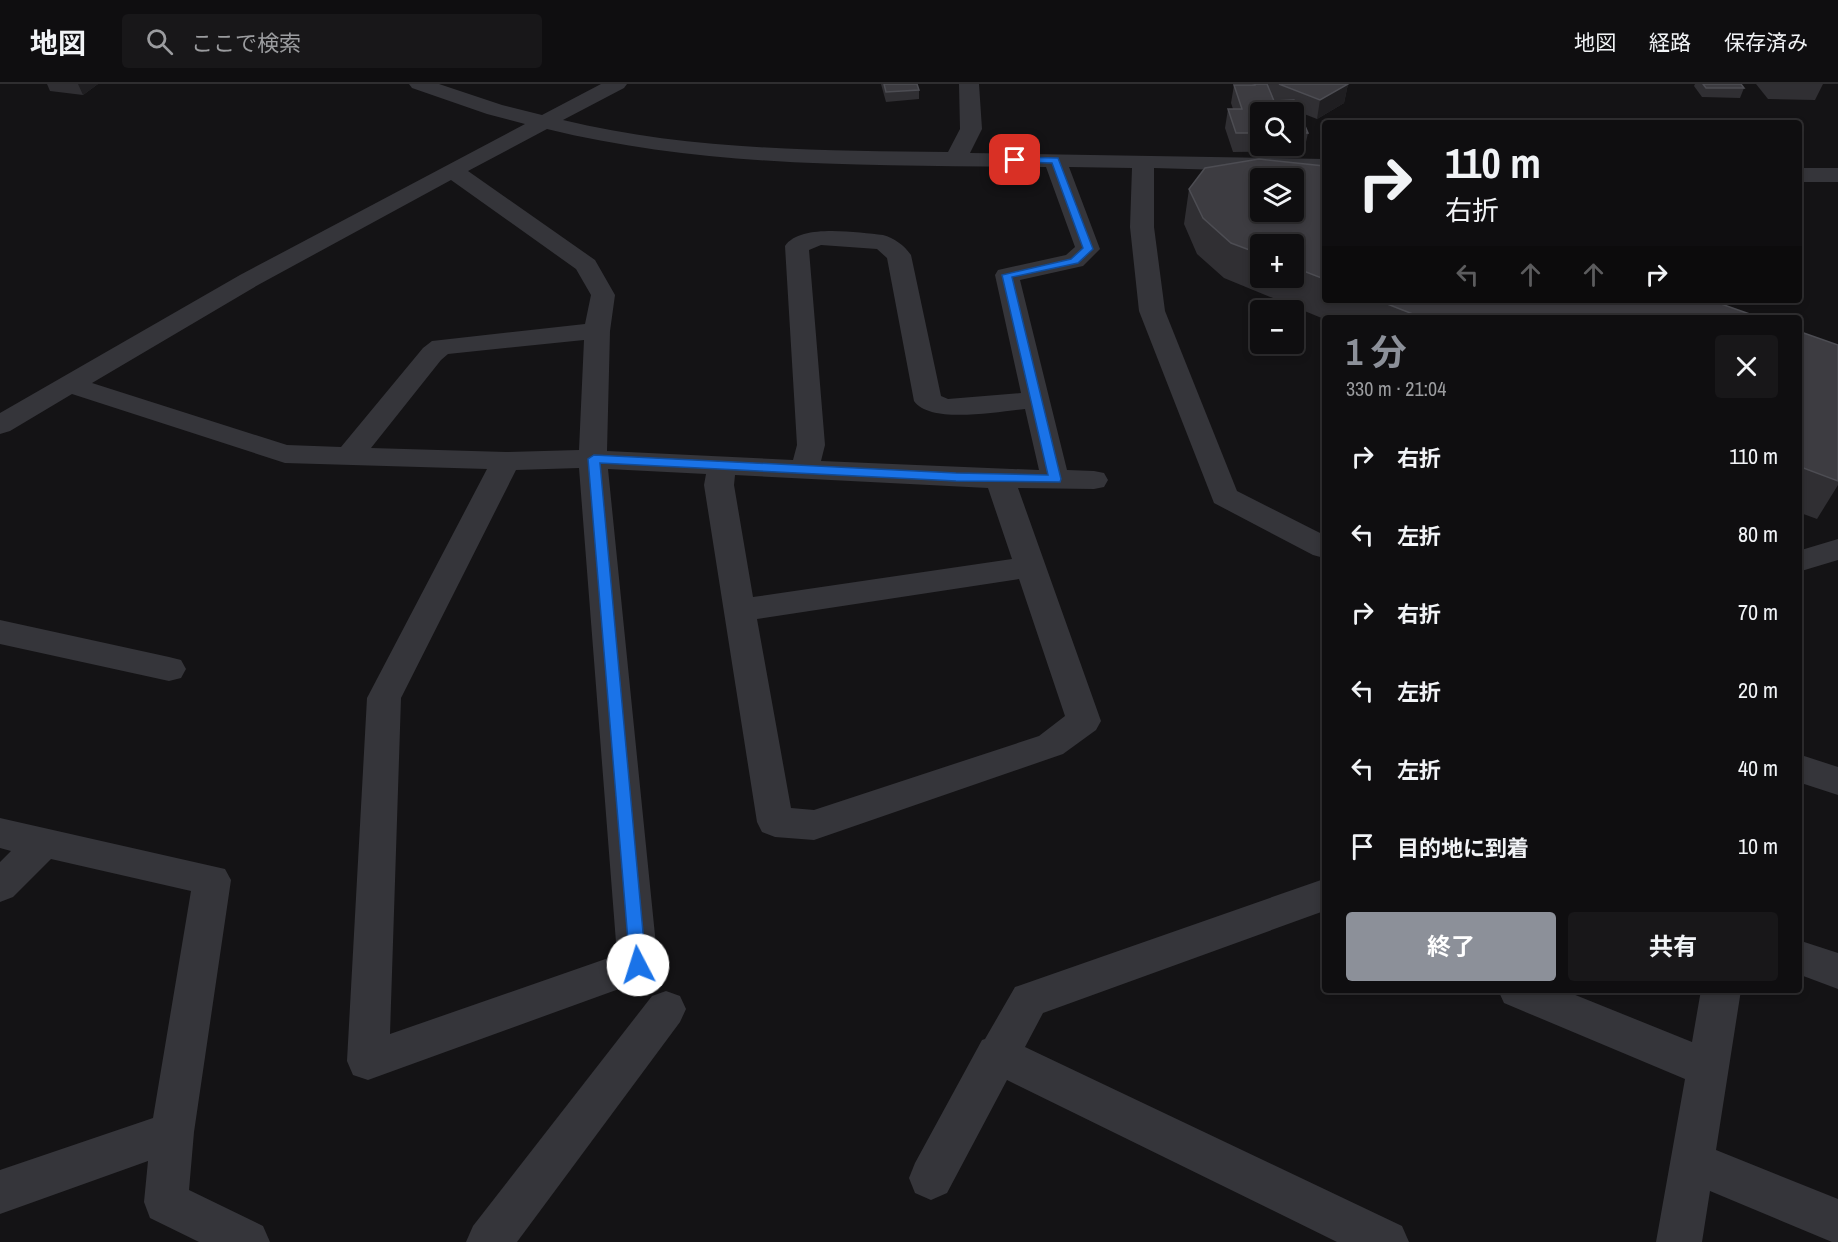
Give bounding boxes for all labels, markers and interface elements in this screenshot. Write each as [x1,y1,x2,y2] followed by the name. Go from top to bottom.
[122,14,542,68] search box
[30,24,86,62] text: 地図
[143,25,176,58] icon: search
[191,28,301,58] text: ここで検索
[1574,28,1616,57] text: 地図
[1649,28,1691,57] text: 経路
[1724,28,1808,57] text: 保存済み
[1250,102,1304,354] map controls
[1250,102,1304,156] button: search
[989,134,1040,185] pin
[1445,135,1541,191] text: 110 m
[998,143,1031,176] icon: arrive
[1346,144,1424,222] icon: right
[1250,168,1304,222] button: layers
[1445,192,1499,228] text: 右折
[1250,234,1304,288] button: +
[1451,258,1484,291] icon: left
[1514,258,1547,291] icon: ahead
[1577,258,1610,291] icon: ahead
[1640,258,1673,291] icon: right
[1250,300,1304,354] button: −
[1346,328,1407,376] text: 1 分
[1715,335,1778,398] button: close
[1346,375,1446,402] text: 330 m · 21:04
[1346,440,1379,473] icon: right
[1729,441,1778,471] text: 110 m
[1397,443,1441,473] text: 右折
[1346,518,1379,551] icon: left
[1738,519,1778,549] text: 80 m
[1397,521,1441,551] text: 左折
[1346,596,1379,629] icon: right
[1738,597,1778,627] text: 70 m
[1397,599,1441,629] text: 右折
[1346,674,1379,707] icon: left
[1738,675,1778,705] text: 20 m
[1397,677,1441,707] text: 左折
[1346,752,1379,785] icon: left
[1738,753,1778,783] text: 40 m
[1397,755,1441,785] text: 左折
[1346,830,1379,863] icon: arrive
[1738,831,1778,861] text: 10 m
[1397,833,1529,863] text: 目的地に到着
[1346,912,1556,981] button: 終了
[1568,912,1778,981] button: 共有
[606,933,670,997] position arrow

